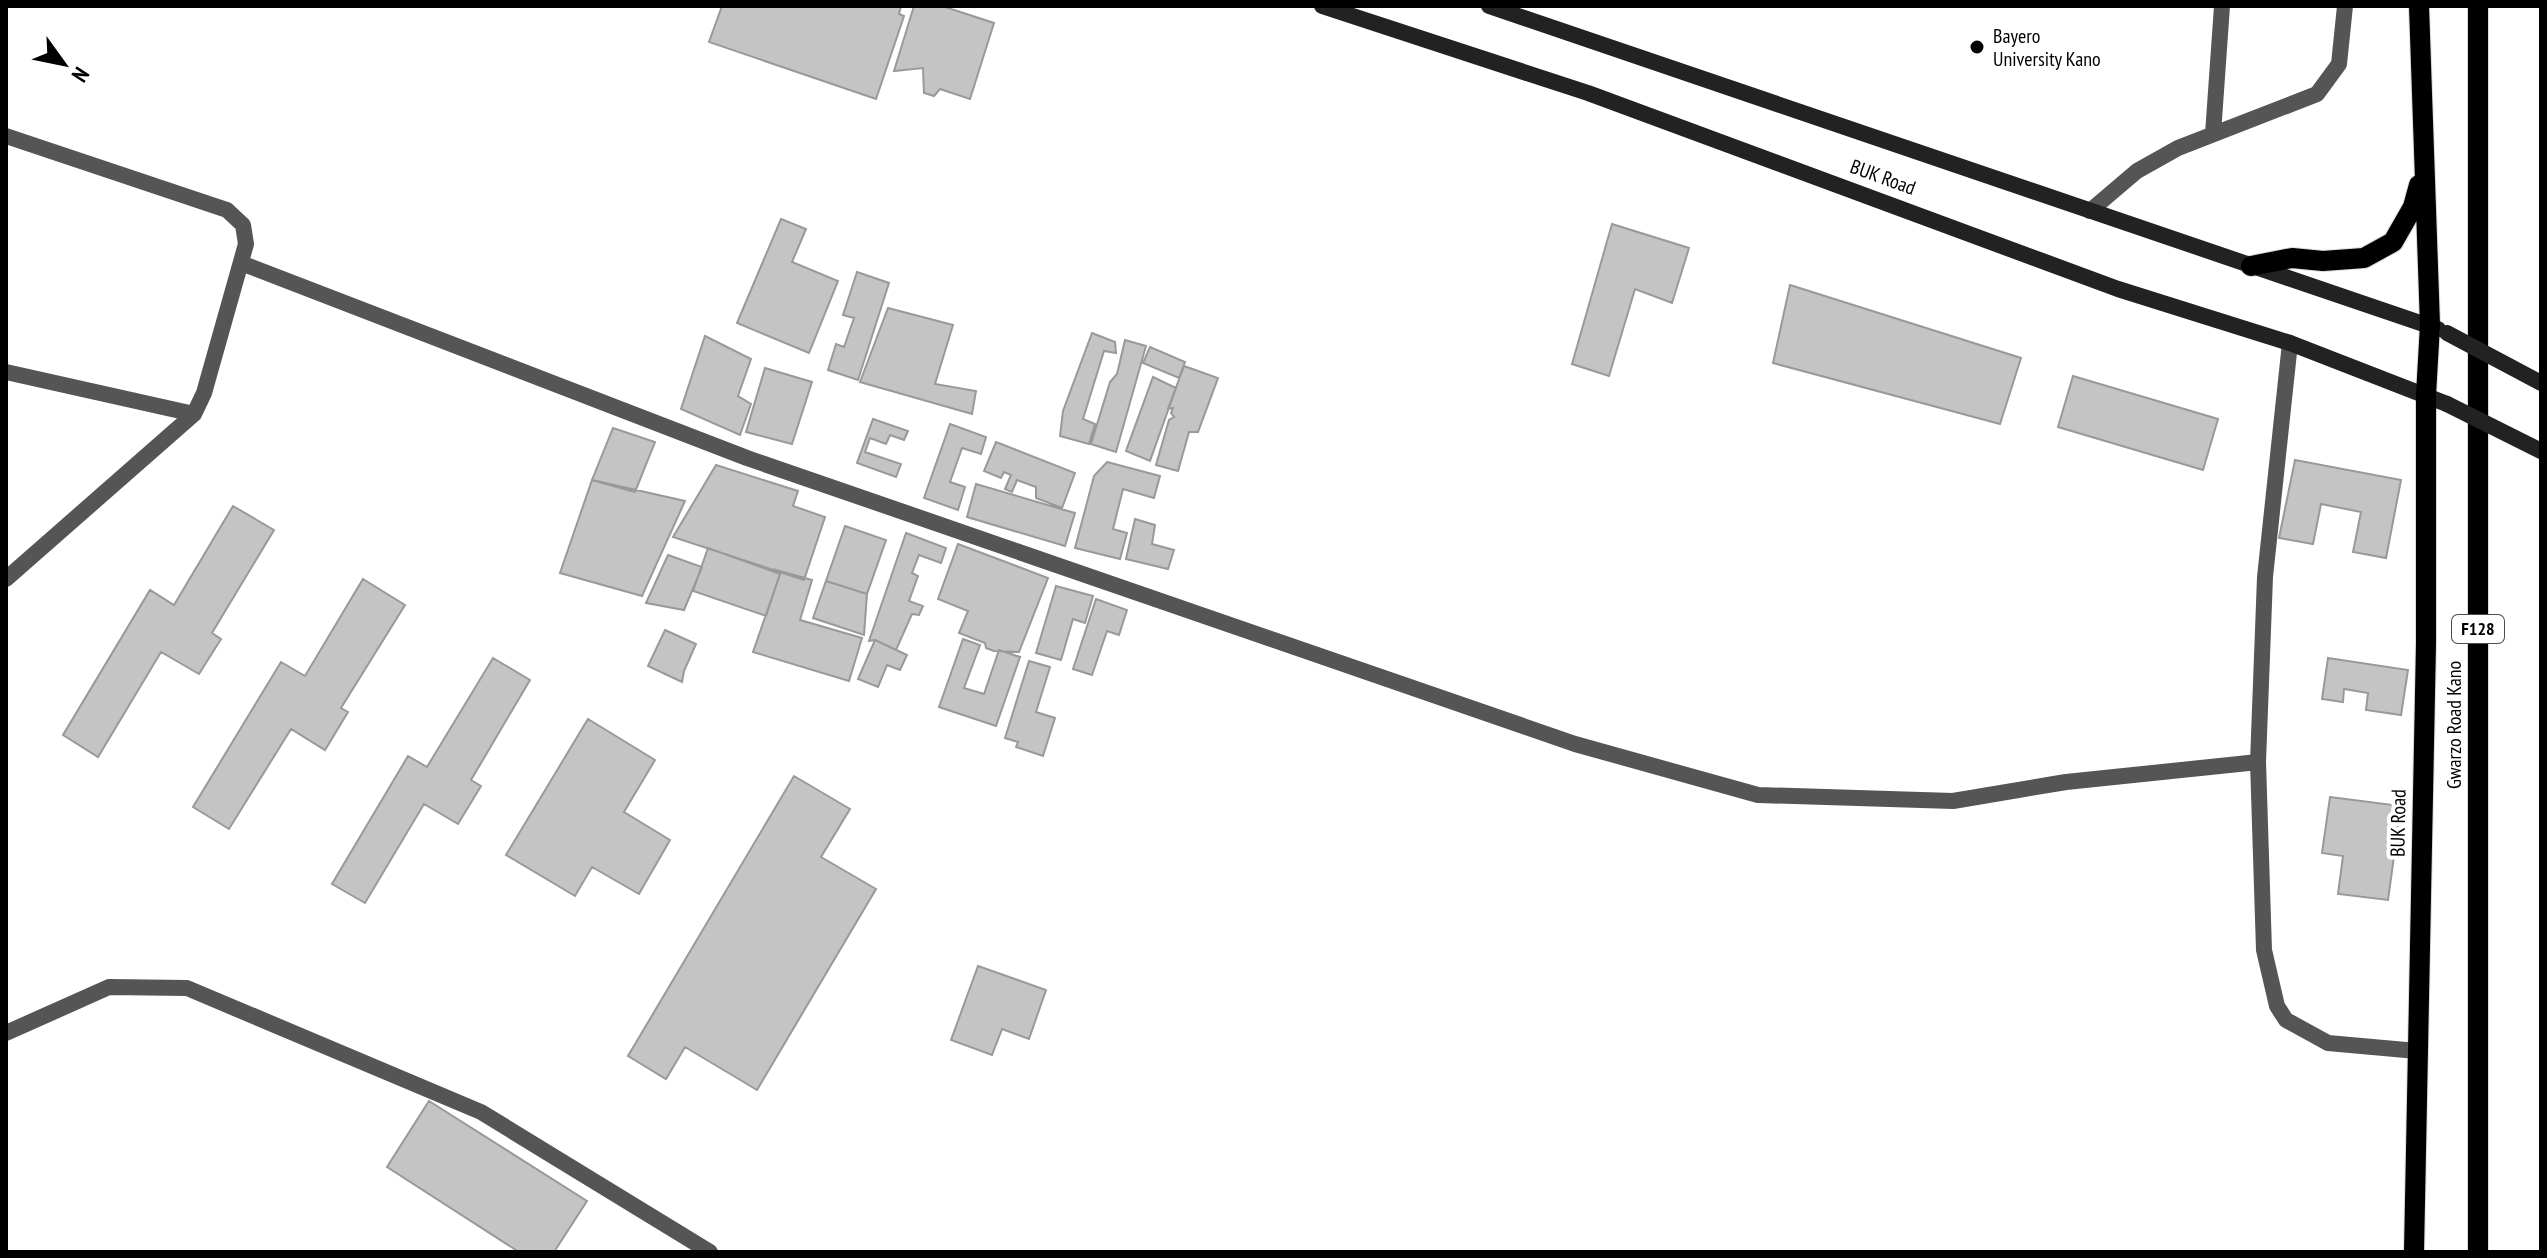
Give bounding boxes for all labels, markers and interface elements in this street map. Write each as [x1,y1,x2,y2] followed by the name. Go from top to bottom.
[1993,23,2101,72] place label: Bayero University Kano
[24,24,104,104] north arrow
[1968,38,1986,56] marker: Bayero University Kano
[66,62,96,88] text: N
[1847,153,1919,201] street label: BUK Road
[2452,615,2504,643] road number: F128
[2441,661,2467,789] street label: Gwarzo Road Kano
[2384,789,2412,857] street label: BUK Road

